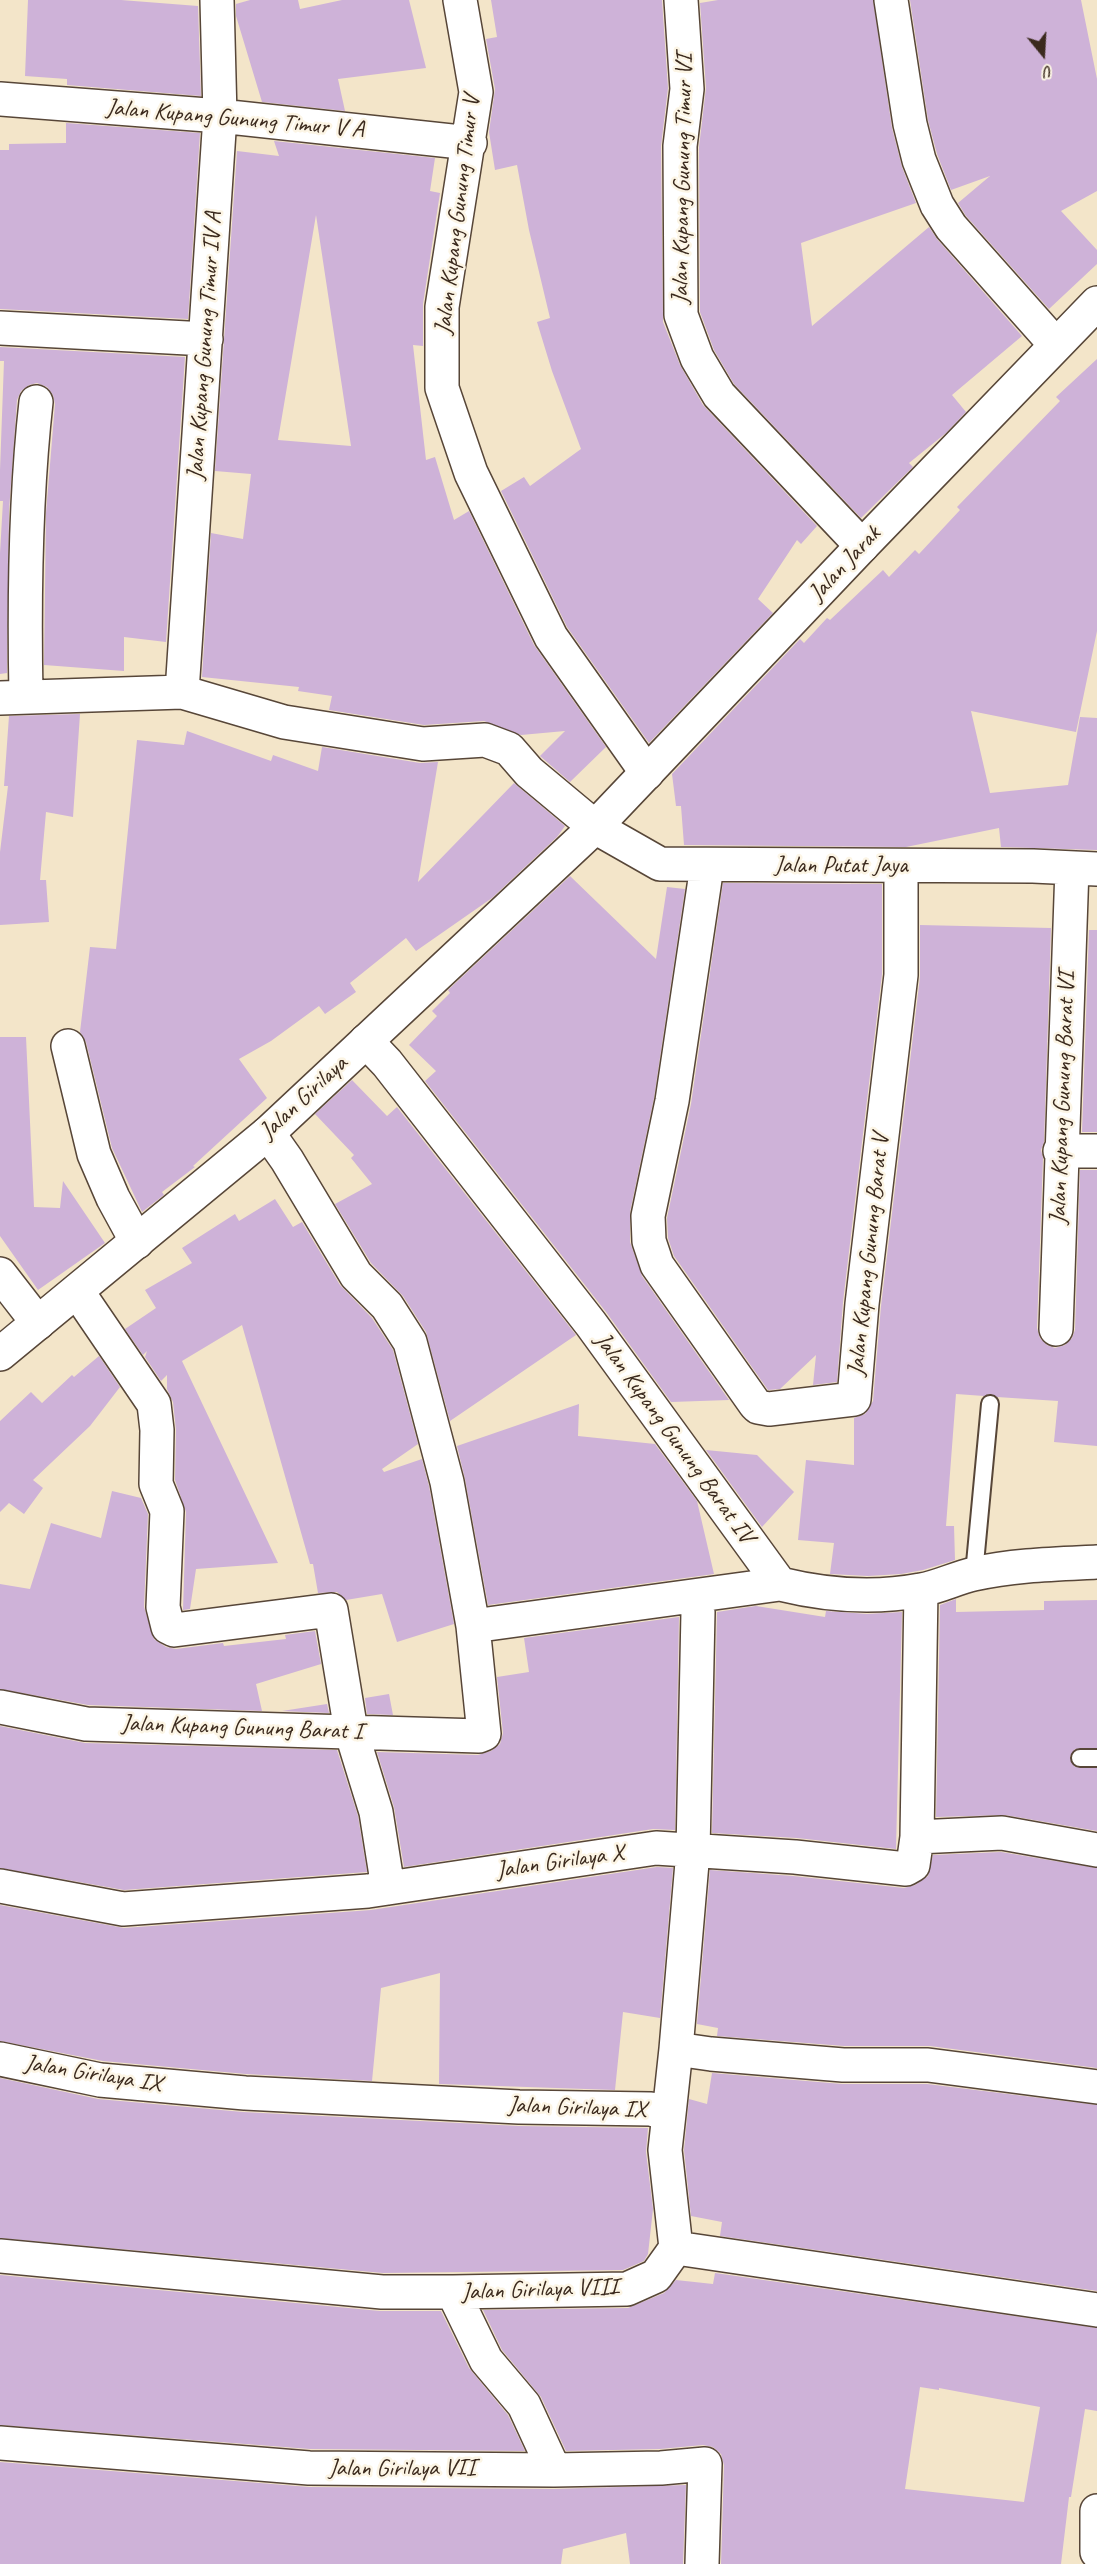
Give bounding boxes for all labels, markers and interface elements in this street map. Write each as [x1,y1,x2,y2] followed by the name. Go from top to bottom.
[1013,24,1073,84] north arrow
[666,54,700,304] street label: Jalan Kupang Gunung Timur VI
[1042,60,1055,82] text: U
[105,93,365,145] street label: Jalan Kupang Gunung Timur V A
[429,94,487,336] street label: Jalan Kupang Gunung Timur V
[181,211,229,481] street label: Jalan Kupang Gunung Timur IV A
[803,520,887,608] street label: Jalan Jarak
[774,852,908,880] street label: Jalan Putat Jaya
[1044,971,1082,1225] street label: Jalan Kupang Gunung Barat VI
[254,1050,354,1146] street label: Jalan Girilaya
[842,1133,896,1377] street label: Jalan Kupang Gunung Barat V
[588,1327,760,1549] street label: Jalan Kupang Gunung Barat IV
[121,1709,363,1747] street label: Jalan Kupang Gunung Barat I
[494,1839,626,1885] street label: Jalan Girilaya X
[22,2049,164,2099] street label: Jalan Girilaya IX
[507,2091,647,2125] street label: Jalan Girilaya IX
[461,2273,619,2307] street label: Jalan Girilaya VIII
[328,2455,476,2483] street label: Jalan Girilaya VII

